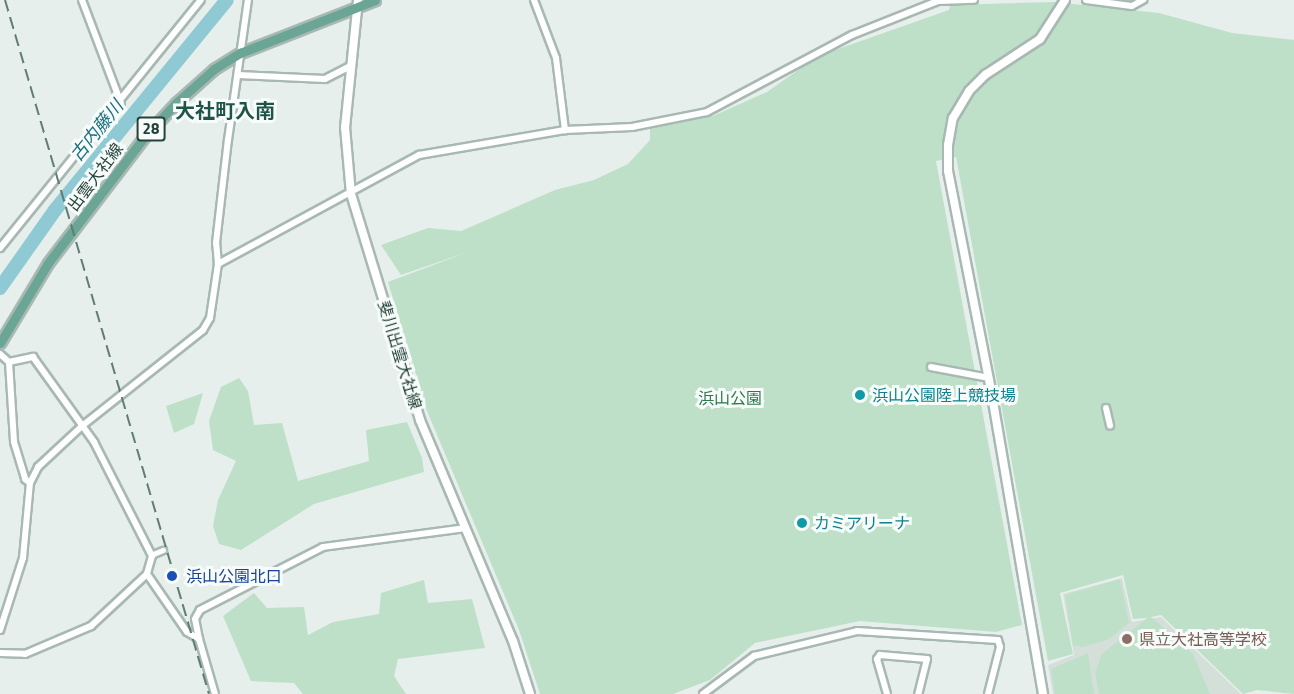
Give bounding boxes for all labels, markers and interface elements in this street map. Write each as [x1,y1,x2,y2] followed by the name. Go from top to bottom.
[66,96,128,166] water label: 古内藤川
[175,98,275,122] district label: 大社町入南
[136,117,166,141] road number: 28
[63,139,127,215] street label: 出雲大社線
[374,299,426,411] street label: 斐川出雲大社線
[872,385,1016,405] place label: 浜山公園陸上競技場
[698,388,762,408] park label: 浜山公園
[853,388,867,402] marker: 浜山公園陸上競技場
[814,513,910,533] place label: カミアリーナ
[795,516,809,530] marker: カミアリーナ
[186,566,282,586] place label: 浜山公園北口
[163,567,181,585] marker: 浜山公園北口
[1139,629,1267,649] place label: 県立大社高等学校
[1120,632,1134,646] marker: 県立大社高等学校

